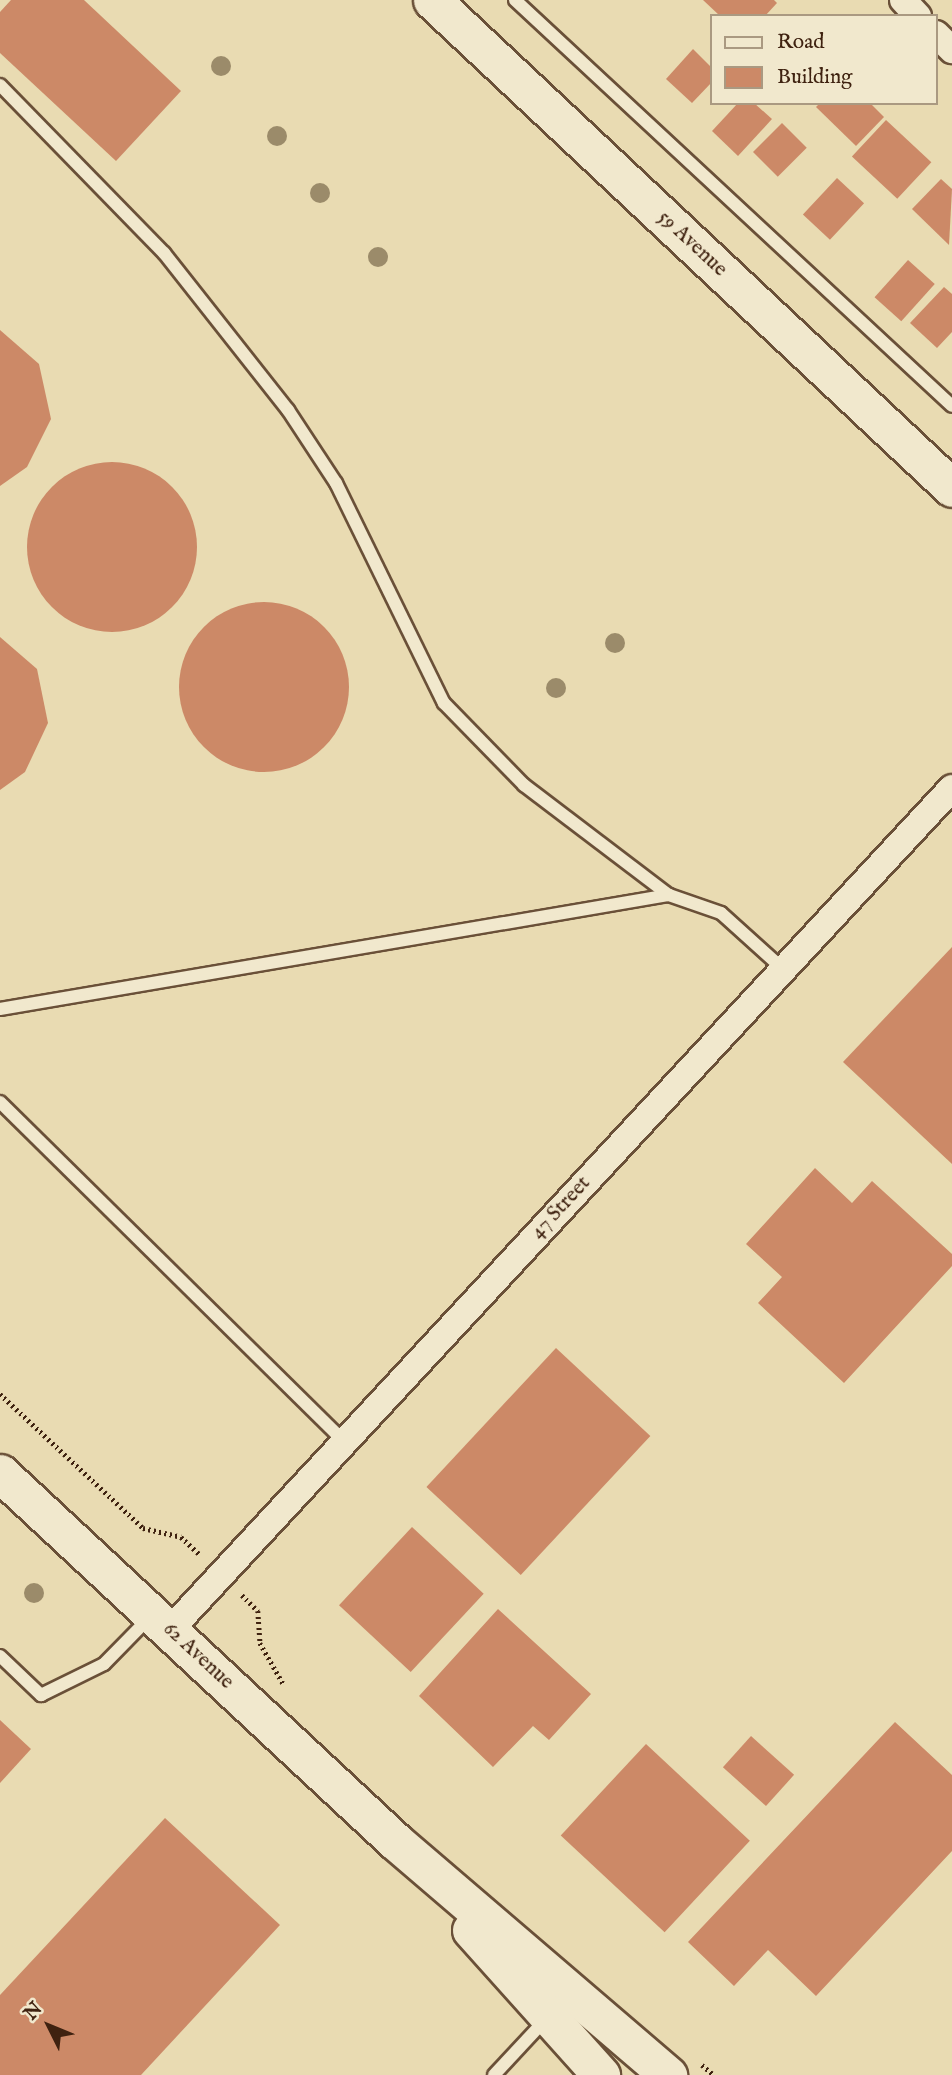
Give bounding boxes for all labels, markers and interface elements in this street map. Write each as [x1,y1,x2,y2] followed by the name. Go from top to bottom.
[710,14,938,105] legend
[777,29,824,56] text: Road
[777,64,852,91] text: Building
[652,206,732,282] street label: 59 Avenue
[526,1172,596,1244] street label: 47 Street
[157,1617,239,1695] street label: 62 Avenue
[14,1991,84,2061] north arrow
[19,1997,48,2026] text: N

